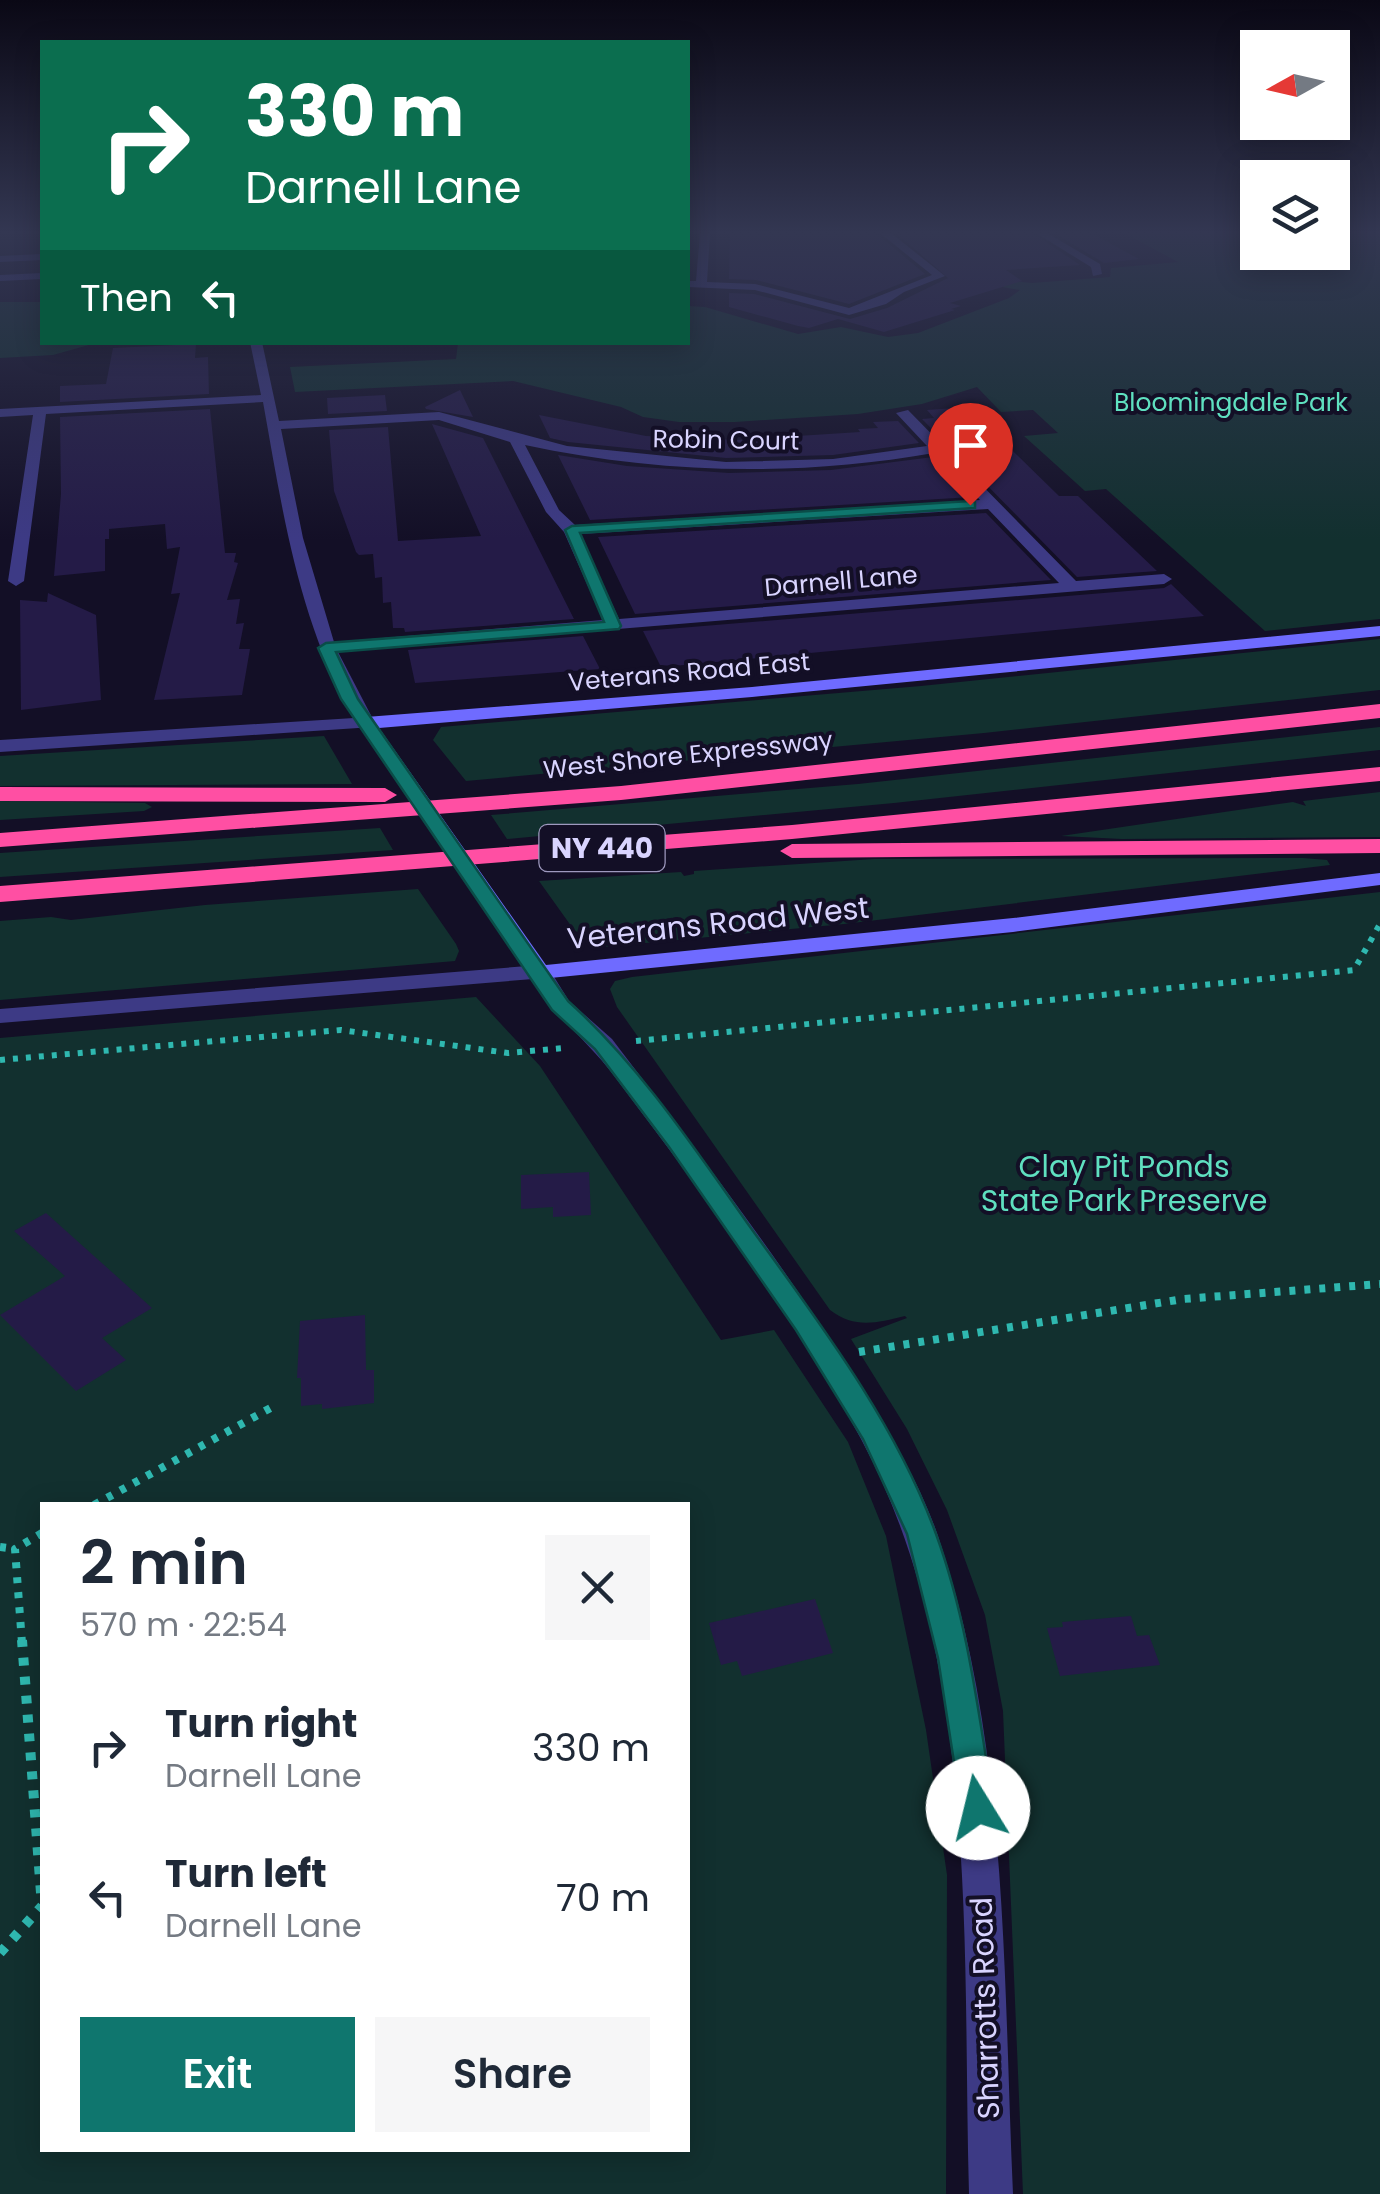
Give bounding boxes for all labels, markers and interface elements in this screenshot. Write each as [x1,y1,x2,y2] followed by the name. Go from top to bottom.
[1240,30,1350,140] north arrow
[1240,30,1350,270] map controls
[245,62,464,161] text: 330 m
[80,80,210,210] icon: right
[245,156,521,219] text: Darnell Lane
[1240,160,1350,270] button: layers
[193,270,248,325] icon: left
[80,271,173,324] text: Then
[1114,385,1348,420] park label: Bloomingdale Park
[928,403,1013,506] pin
[943,418,998,473] icon: arrive
[652,421,800,459] street label: Robin Court
[763,557,919,605] street label: Darnell Lane
[567,644,811,700] street label: Veterans Road East
[541,722,835,788] street label: West Shore Expressway
[540,825,664,871] road number: NY 440
[565,886,871,960] street label: Veterans Road West
[981,1145,1267,1222] park label: Clay Pit Ponds State Park Preserve
[80,1521,248,1605] text: 2 min
[545,1535,650,1640] button: close
[80,1602,287,1647] text: 570 m · 22:54
[165,1697,357,1750] text: Turn right
[80,1720,135,1775] icon: right
[532,1721,650,1774] text: 330 m
[165,1753,362,1798] text: Darnell Lane
[926,1756,1030,1860] position arrow
[165,1847,327,1900] text: Turn left
[80,1870,135,1925] icon: left
[556,1871,650,1924] text: 70 m
[960,1896,1010,2120] street label: Sharrotts Road
[165,1903,362,1948] text: Darnell Lane
[80,2017,355,2132] button: Exit
[375,2017,650,2132] button: Share

